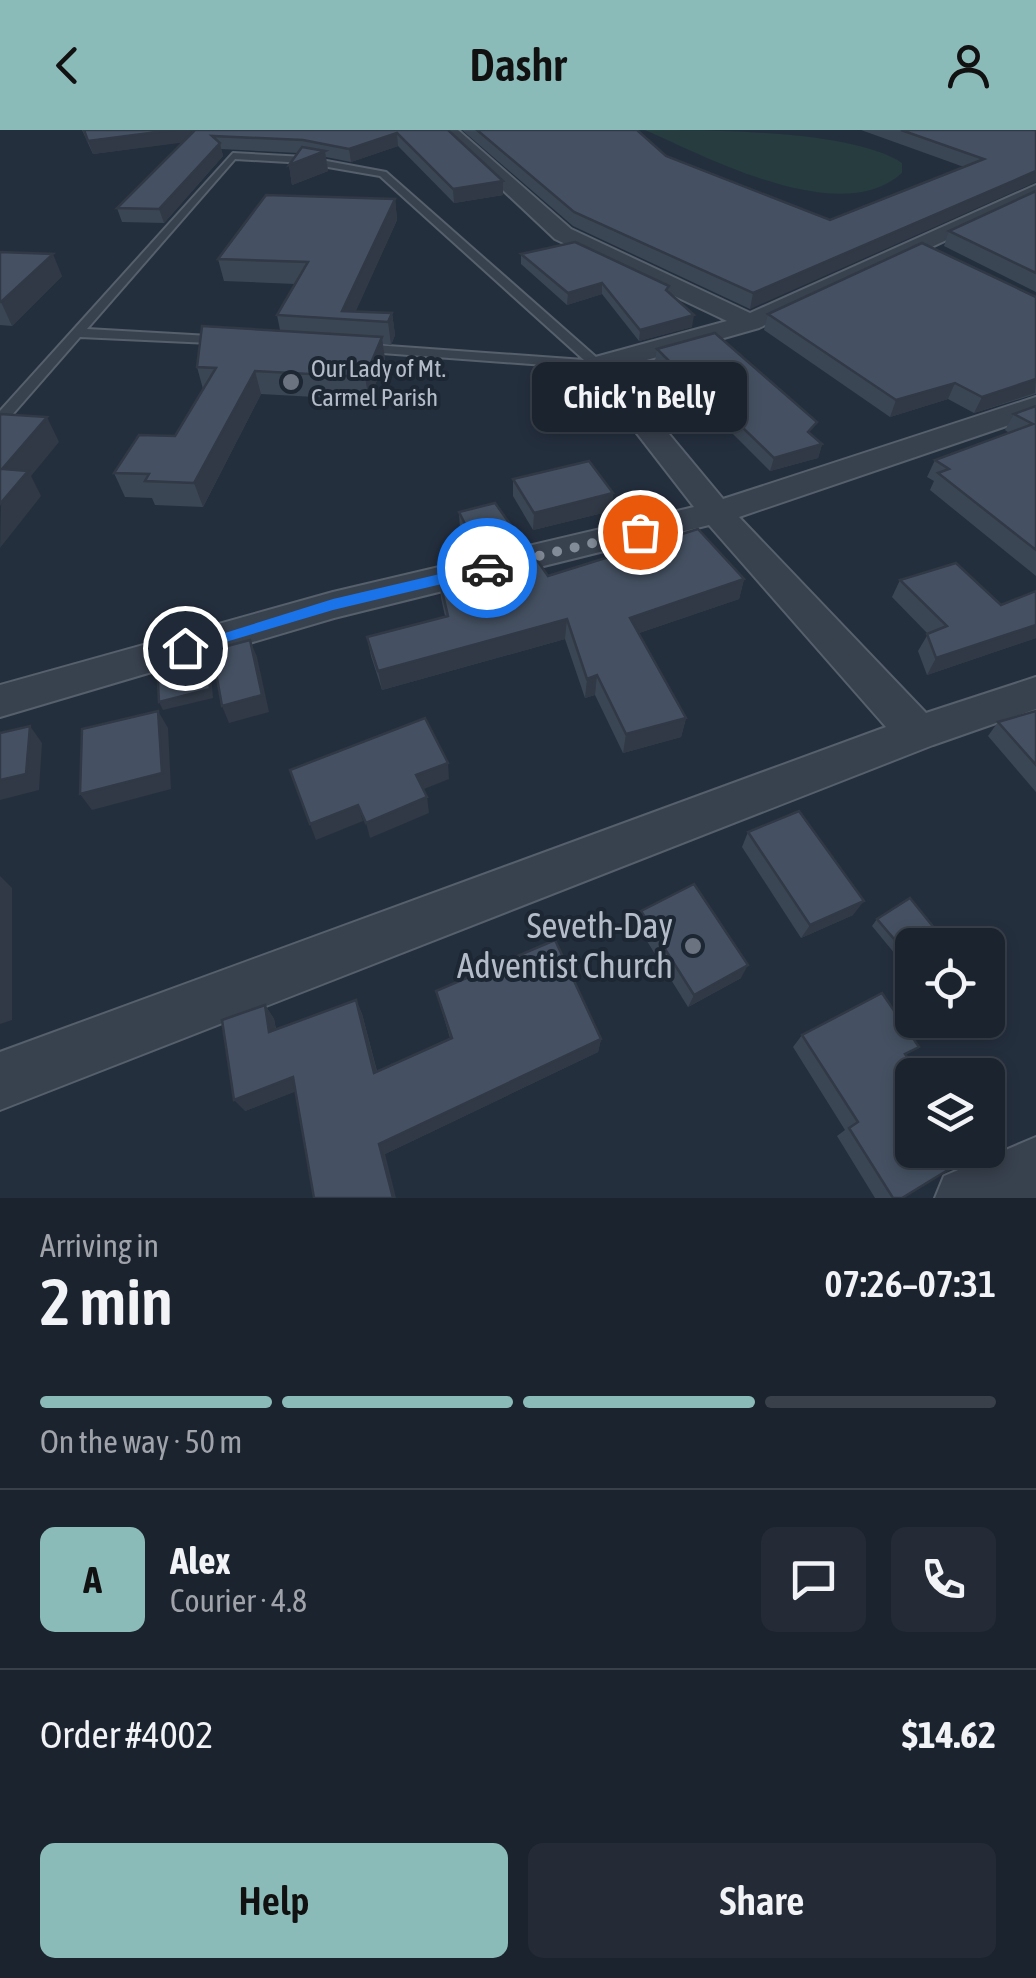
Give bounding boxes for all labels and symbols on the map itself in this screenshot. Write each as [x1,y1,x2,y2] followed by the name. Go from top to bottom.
[311,354,446,411] place label: Our Lady of Mt. Carmel Parish
[532,362,748,432] callout: Chick 'n Belly
[280,371,302,393] marker: Our Lady of Mt. Carmel Parish
[598,490,683,575] pin
[437,518,537,618] courier
[143,606,228,691] pin
[457,905,673,985] place label: Seveth-Day Adventist Church
[682,935,704,957] marker: Seveth-Day Adventist Church

